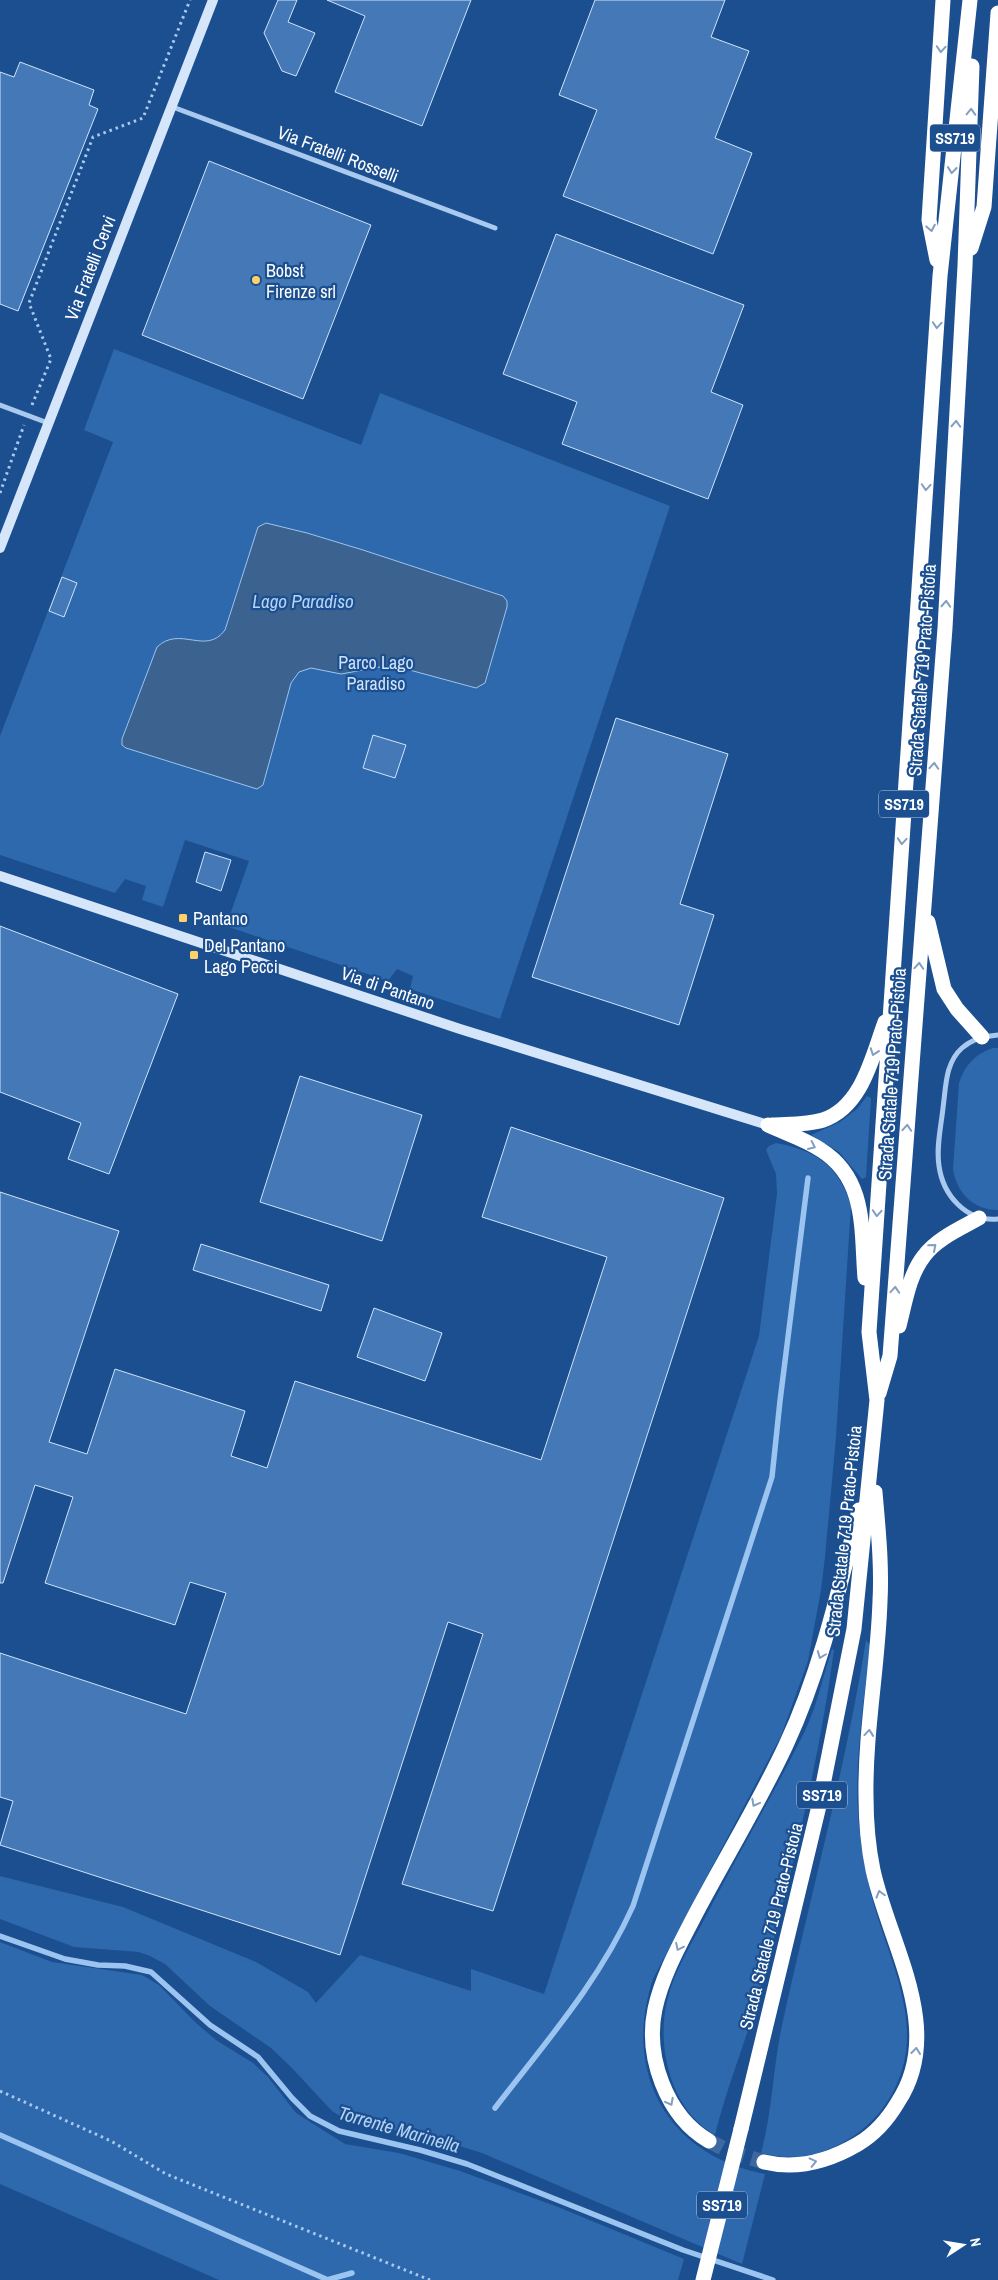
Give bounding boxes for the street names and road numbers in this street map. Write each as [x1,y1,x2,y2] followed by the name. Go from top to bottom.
[274,119,402,189] street label: Via Fratelli Rosselli
[930,125,980,152] road number: SS719
[59,212,121,324] street label: Via Fratelli Cervi
[902,563,942,777] street label: Strada Statale 719 Prato-Pistoia
[879,791,929,818] road number: SS719
[338,960,438,1016] street label: Via di Pantano
[872,967,912,1181] street label: Strada Statale 719 Prato-Pistoia
[820,1424,868,1638] street label: Strada Statale 719 Prato-Pistoia
[797,1782,847,1808] road number: SS719
[733,1820,809,2032] street label: Strada Statale 719 Prato-Pistoia
[697,2192,747,2218] road number: SS719

